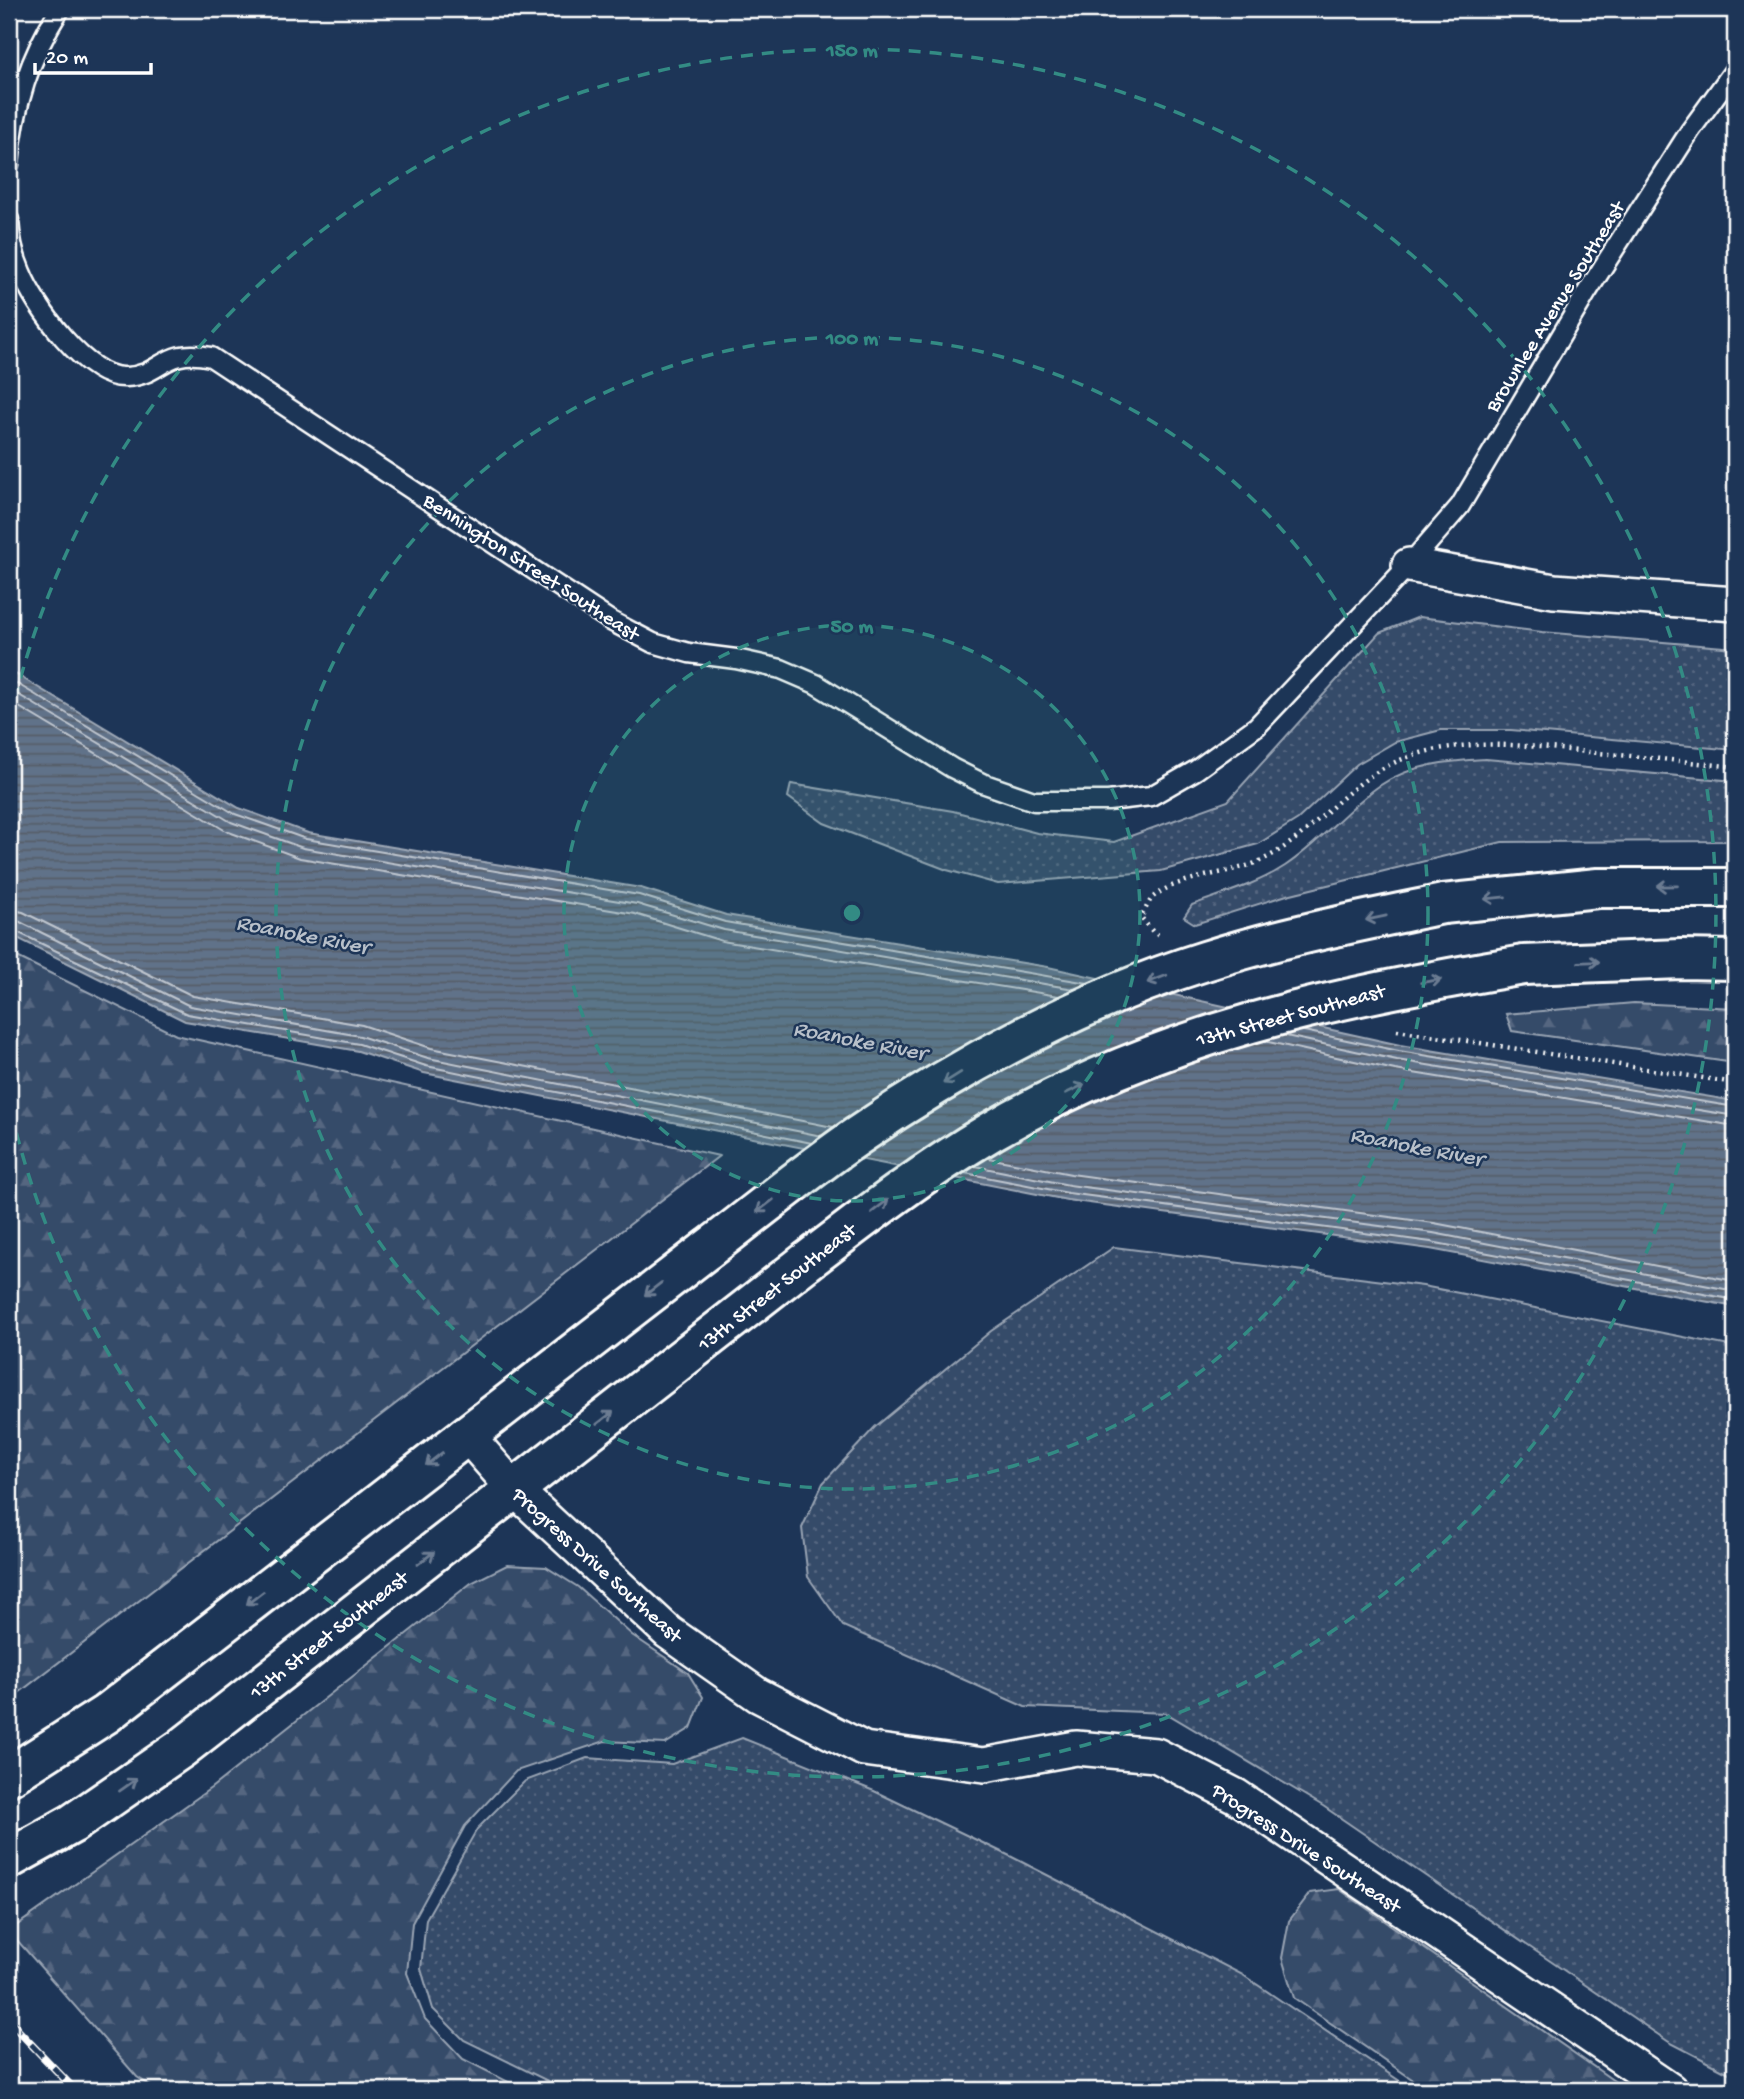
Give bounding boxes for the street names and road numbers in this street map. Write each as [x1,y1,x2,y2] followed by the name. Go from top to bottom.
[1481,196,1633,419] street label: Brownlee Avenue Southeast
[417,489,645,650] street label: Bennington Street Southeast
[1193,980,1390,1055] street label: 13th Street Southeast
[693,1218,864,1359] street label: 13th Street Southeast
[505,1483,688,1651] street label: Progress Drive Southeast
[245,1566,416,1707] street label: 13th Street Southeast
[1205,1779,1406,1922] street label: Progress Drive Southeast

